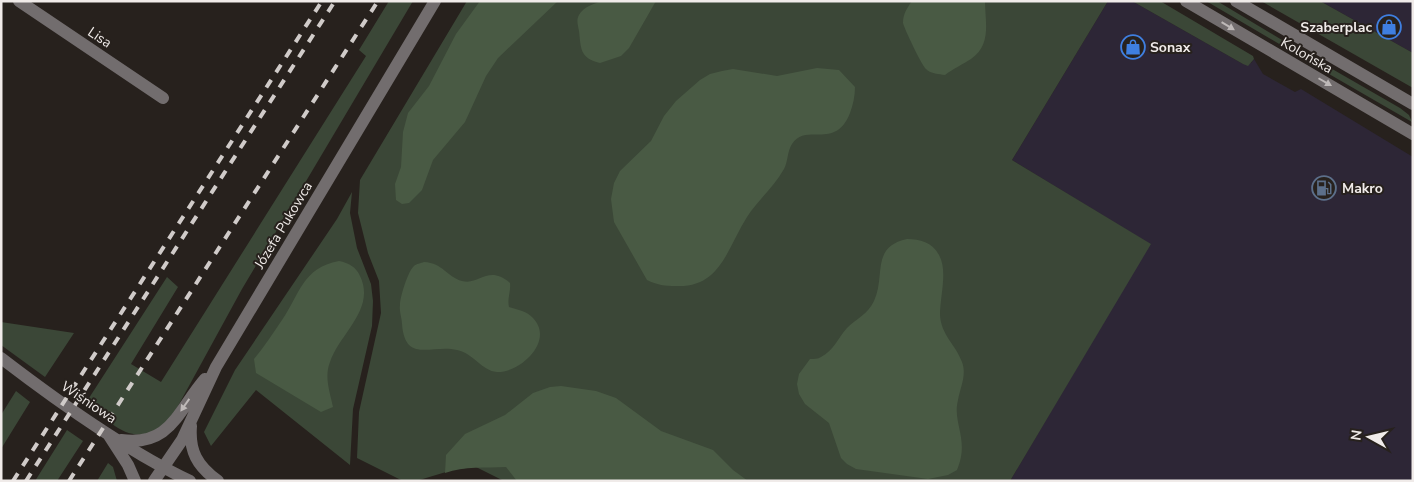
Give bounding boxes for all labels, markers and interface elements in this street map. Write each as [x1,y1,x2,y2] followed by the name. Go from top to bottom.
[1376,14,1402,40] shop icon: Szaberplac
[1300,18,1372,37] place label: Szaberplac
[1220,22,1235,30] one-way arrow
[84,23,115,52] street label: Lisa
[1277,33,1336,78] street label: Kolońska
[1120,34,1146,60] shop icon: Sonax
[1150,38,1191,57] place label: Sonax
[1318,78,1331,87] one-way arrow
[1311,175,1337,201] fuel station icon: Makro
[249,178,317,273] street label: Józefa Pukowca
[1342,179,1383,198] place label: Makro
[57,377,120,428] street label: Wiśniowa
[180,398,190,412] one-way arrow
[1344,412,1394,462] north arrow
[1346,429,1367,442] text: N

